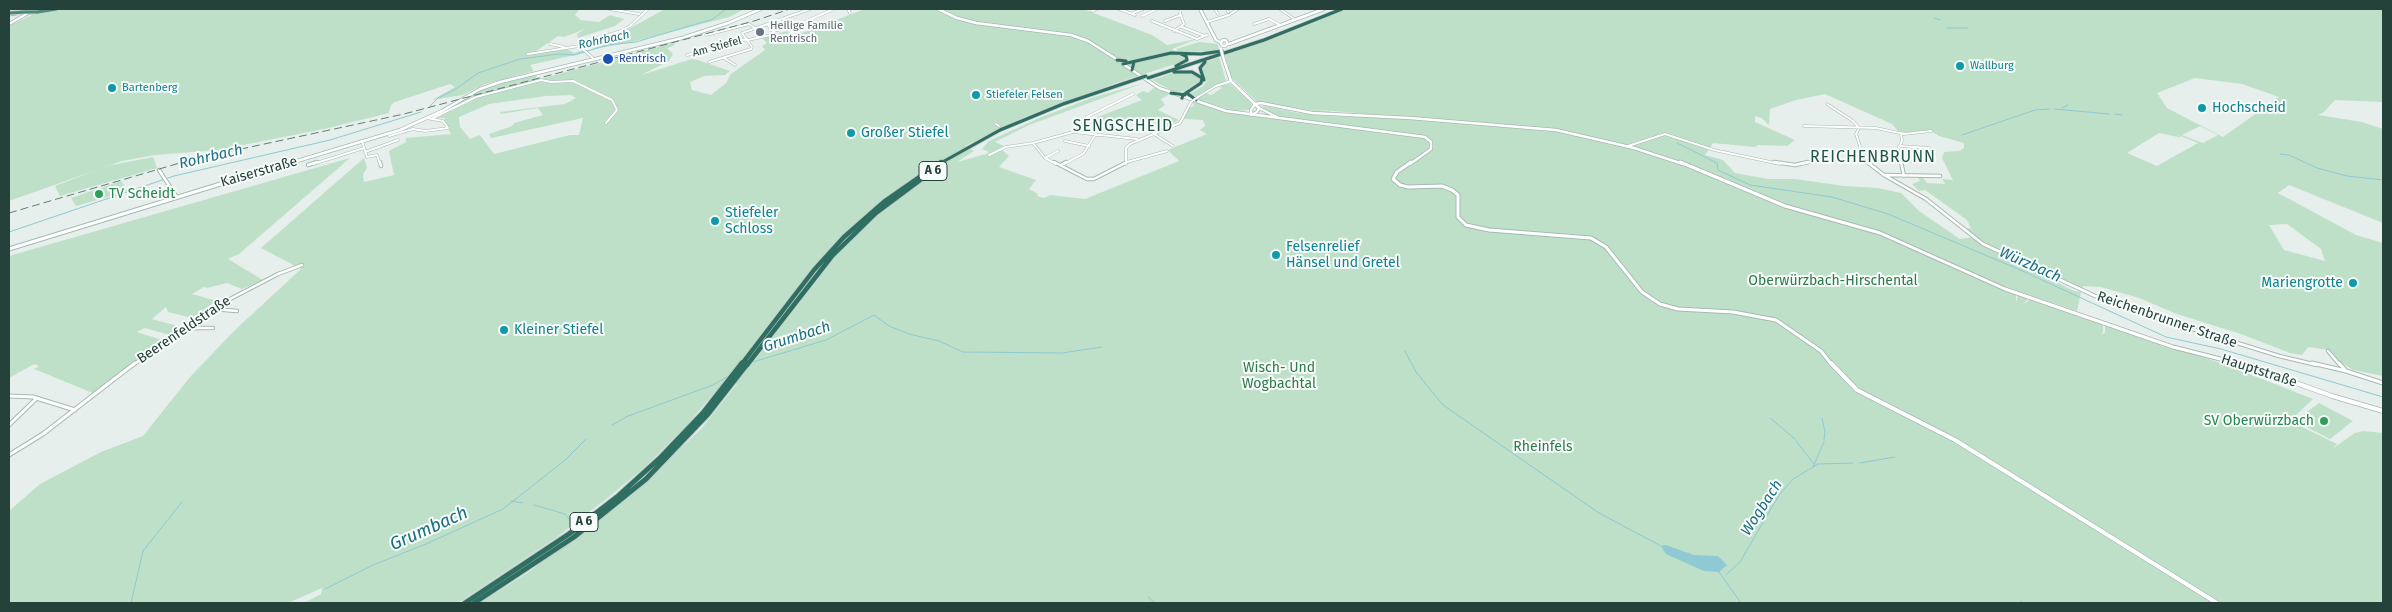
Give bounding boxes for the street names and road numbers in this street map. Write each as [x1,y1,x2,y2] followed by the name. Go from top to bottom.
[691,34,743,60] street label: Am Stiefel
[219,153,299,191] street label: Kaiserstraße
[919,162,947,180] road number: A 6
[2095,288,2239,352] street label: Reichenbrunner Straße
[134,292,234,368] street label: Beerenfeldstraße
[2219,351,2299,391] street label: Hauptstraße
[570,512,598,532] road number: A 6

